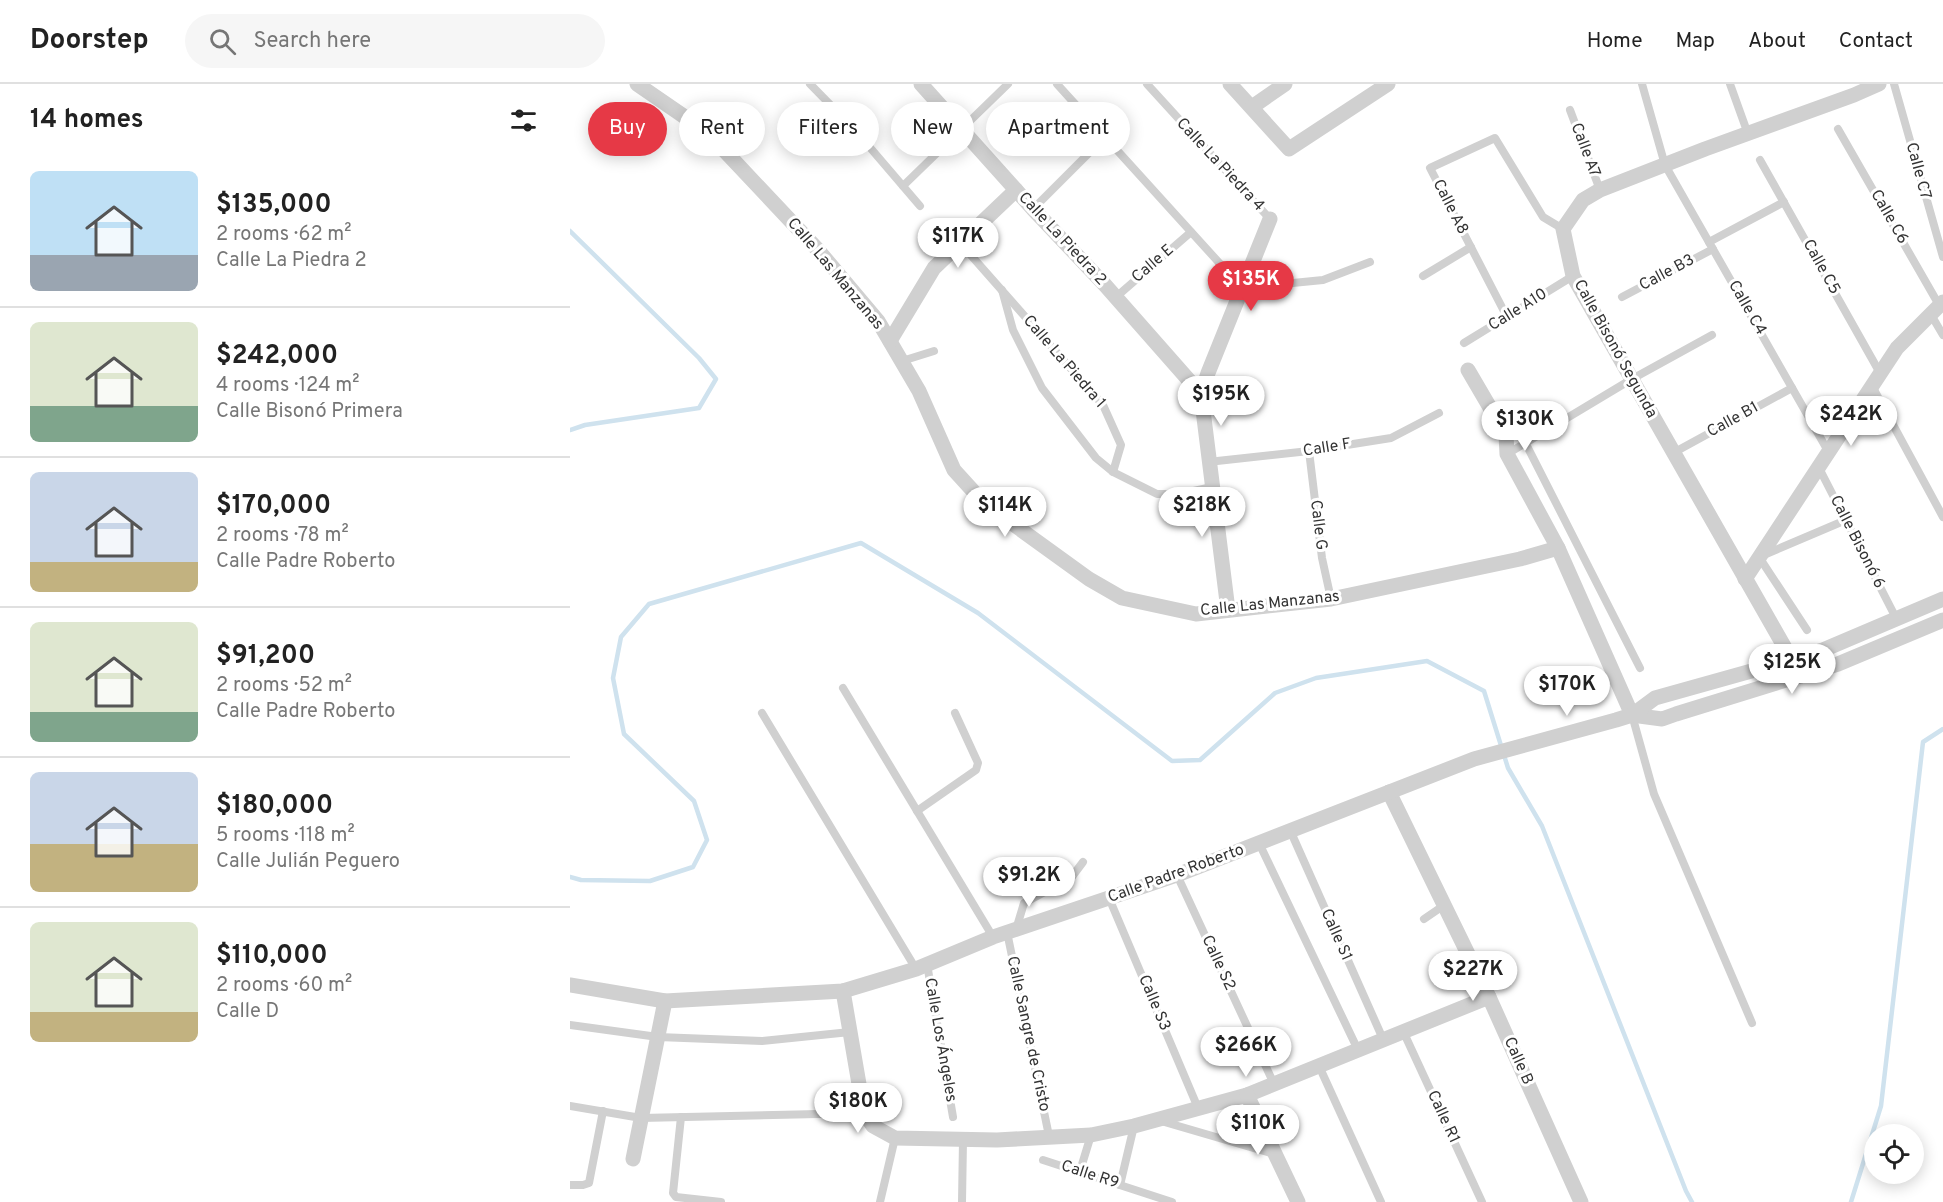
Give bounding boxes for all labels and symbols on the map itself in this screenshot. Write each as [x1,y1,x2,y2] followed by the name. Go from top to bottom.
[1172,114,1269,216] street label: Calle La Piedra 4
[1566,120,1604,180] street label: Calle A7
[1901,140,1935,202] street label: Calle C7
[1428,176,1472,238] street label: Calle A8
[1865,186,1913,248] street label: Calle C6
[1014,188,1110,290] street label: Calle La Piedra 2
[782,214,888,334] street label: Calle Las Manzanas
[916,218,1000,269] pin: $117K
[1798,236,1844,298] street label: Calle C5
[1128,240,1178,288] street label: Calle E
[1636,250,1698,296] street label: Calle B3
[1209,261,1293,312] pin: $135K
[1569,276,1661,422] street label: Calle Bisonó Segunda
[1723,277,1771,339] street label: Calle C4
[1485,284,1551,336] street label: Calle A10
[1018,311,1110,413] street label: Calle La Piedra 1
[1179,376,1263,427] pin: $195K
[1809,396,1893,447] pin: $242K
[1704,398,1762,442] street label: Calle B1
[1483,401,1567,452] pin: $130K
[1301,434,1353,462] street label: Calle F
[963,487,1047,538] pin: $114K
[1160,487,1244,538] pin: $218K
[1825,492,1889,592] street label: Calle Bisonó 6
[1305,499,1331,551] street label: Calle G
[1199,587,1341,621] street label: Calle Las Manzanas
[1750,644,1834,695] pin: $125K
[1525,666,1609,717] pin: $170K
[1105,840,1247,908] street label: Calle Padre Roberto
[980,857,1078,908] pin: $91.2K
[1316,906,1356,964] street label: Calle S1
[1196,932,1240,994] street label: Calle S2
[1431,951,1515,1002] pin: $227K
[1002,954,1054,1114] street label: Calle Sangre de Cristo
[1133,972,1175,1034] street label: Calle S3
[919,976,963,1104] street label: Calle Los Ángeles
[1204,1027,1288,1078] pin: $266K
[1499,1034,1537,1088] street label: Calle B
[816,1083,900,1134] pin: $180K
[1422,1087,1464,1147] street label: Calle R1
[1216,1105,1300,1156] pin: $110K
[1059,1156,1121,1194] street label: Calle R9

